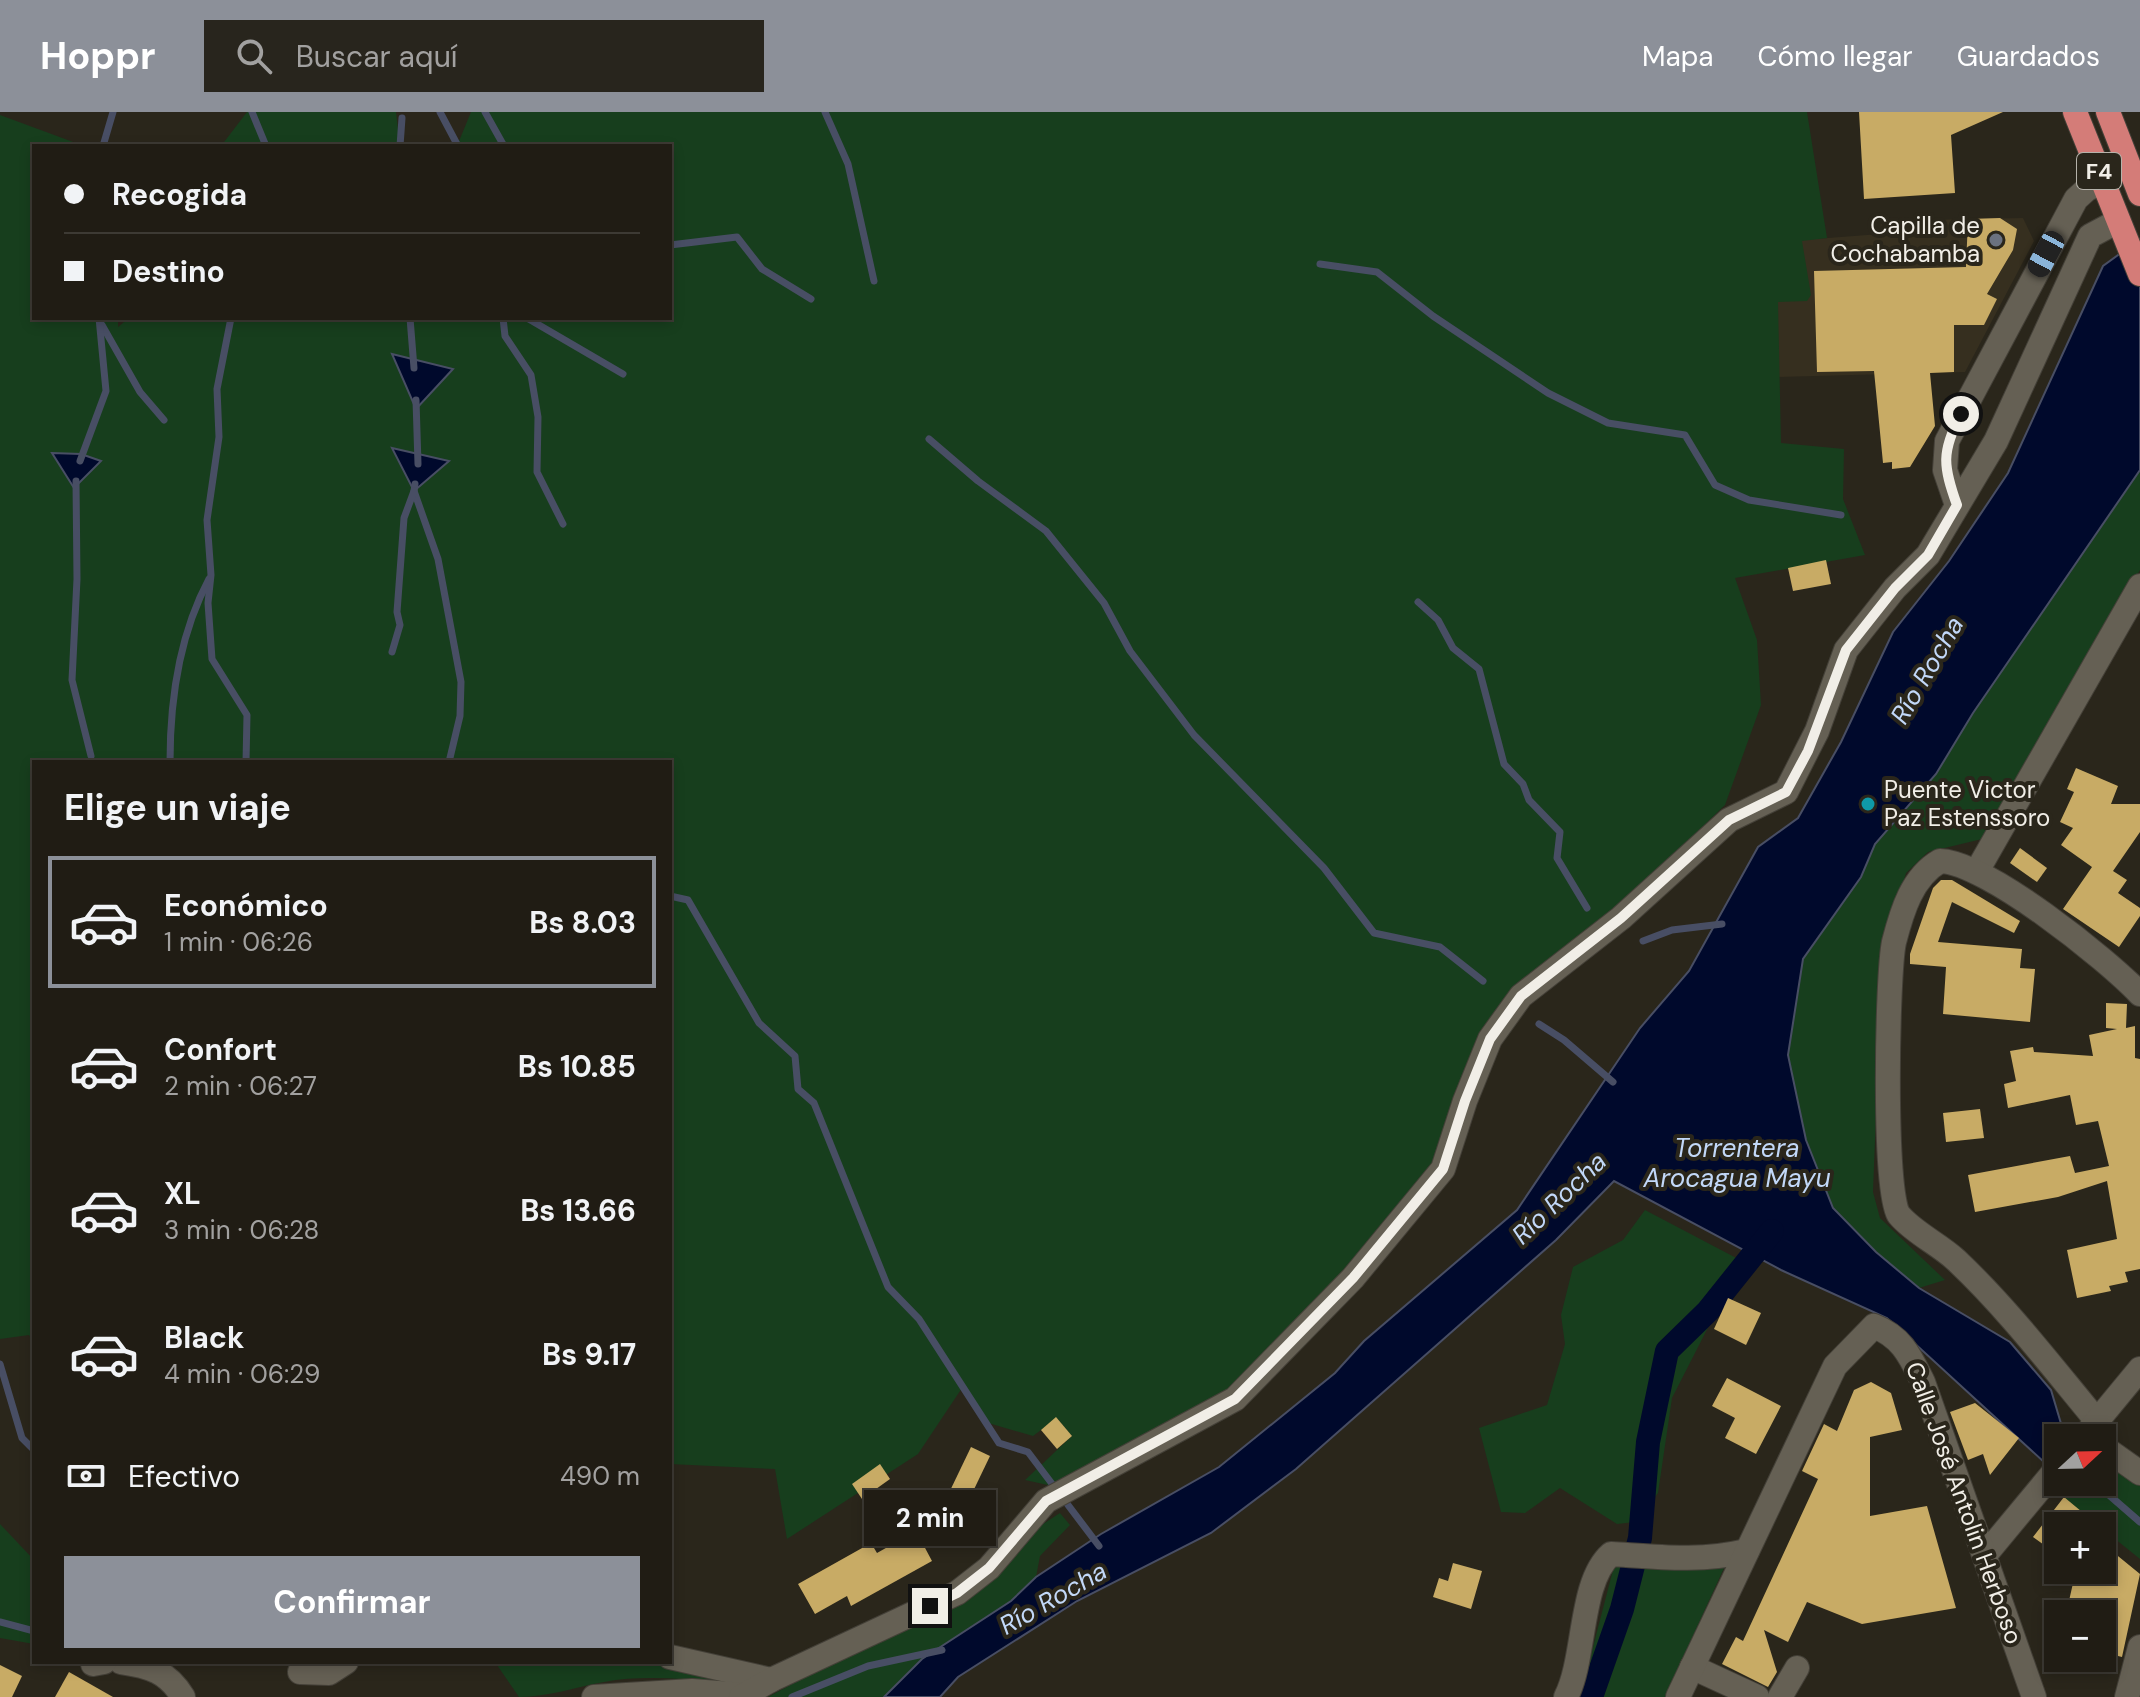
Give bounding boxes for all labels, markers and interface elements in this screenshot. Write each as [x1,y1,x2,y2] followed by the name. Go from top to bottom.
[204,20,764,92] search box
[40,31,156,81] text: Hoppr
[232,34,276,78] icon: search
[296,37,458,76] text: Buscar aquí
[1642,38,1713,75] text: Mapa
[1757,38,1913,75] text: Cómo llegar
[1957,38,2100,75] text: Guardados
[2077,153,2121,189] road number: F4
[112,175,247,214] text: Recogida
[1830,210,1980,269] place label: Capilla de Cochabamba
[2024,227,2068,281] car
[1987,231,2005,249] marker: Capilla de Cochabamba
[112,252,225,291] text: Destino
[1943,396,1979,432] route start
[1883,610,1971,730] water label: Río Rocha
[1884,774,2050,833] place label: Puente Victor Paz Estenssoro
[64,784,291,831] text: Elige un viaje
[1859,795,1877,813] marker: Puente Victor Paz Estenssoro
[68,886,140,958] icon: car
[164,886,328,925] text: Económico
[529,903,636,942] text: Bs 8.03
[164,925,313,959] text: 1 min · 06:26
[68,1030,140,1102] icon: car
[164,1030,277,1069] text: Confort
[518,1047,636,1086] text: Bs 10.85
[164,1069,317,1103] text: 2 min · 06:27
[1642,1131,1831,1195] water label: Torrentera Arocagua Mayu
[1504,1144,1614,1252] water label: Río Rocha
[68,1174,140,1246] icon: car
[164,1174,201,1213] text: XL
[520,1191,636,1230] text: Bs 13.66
[164,1213,319,1247] text: 3 min · 06:28
[68,1318,140,1390] icon: car
[164,1318,244,1357] text: Black
[542,1335,636,1374] text: Bs 9.17
[164,1357,320,1391] text: 4 min · 06:29
[1899,1358,2030,1648] street label: Calle José Antolin Herboso
[2044,1424,2116,1496] north arrow
[2044,1424,2116,1672] map controls
[64,1454,108,1498] icon: cash
[128,1457,240,1496] text: Efectivo
[560,1459,640,1493] text: 490 m
[864,1490,996,1546] callout: 2 min
[896,1501,964,1535] text: 2 min
[2044,1512,2116,1584] button: +
[993,1554,1113,1642] water label: Río Rocha
[64,1556,640,1648] button: Confirmar
[912,1588,948,1624] route end
[2044,1600,2116,1672] button: −

